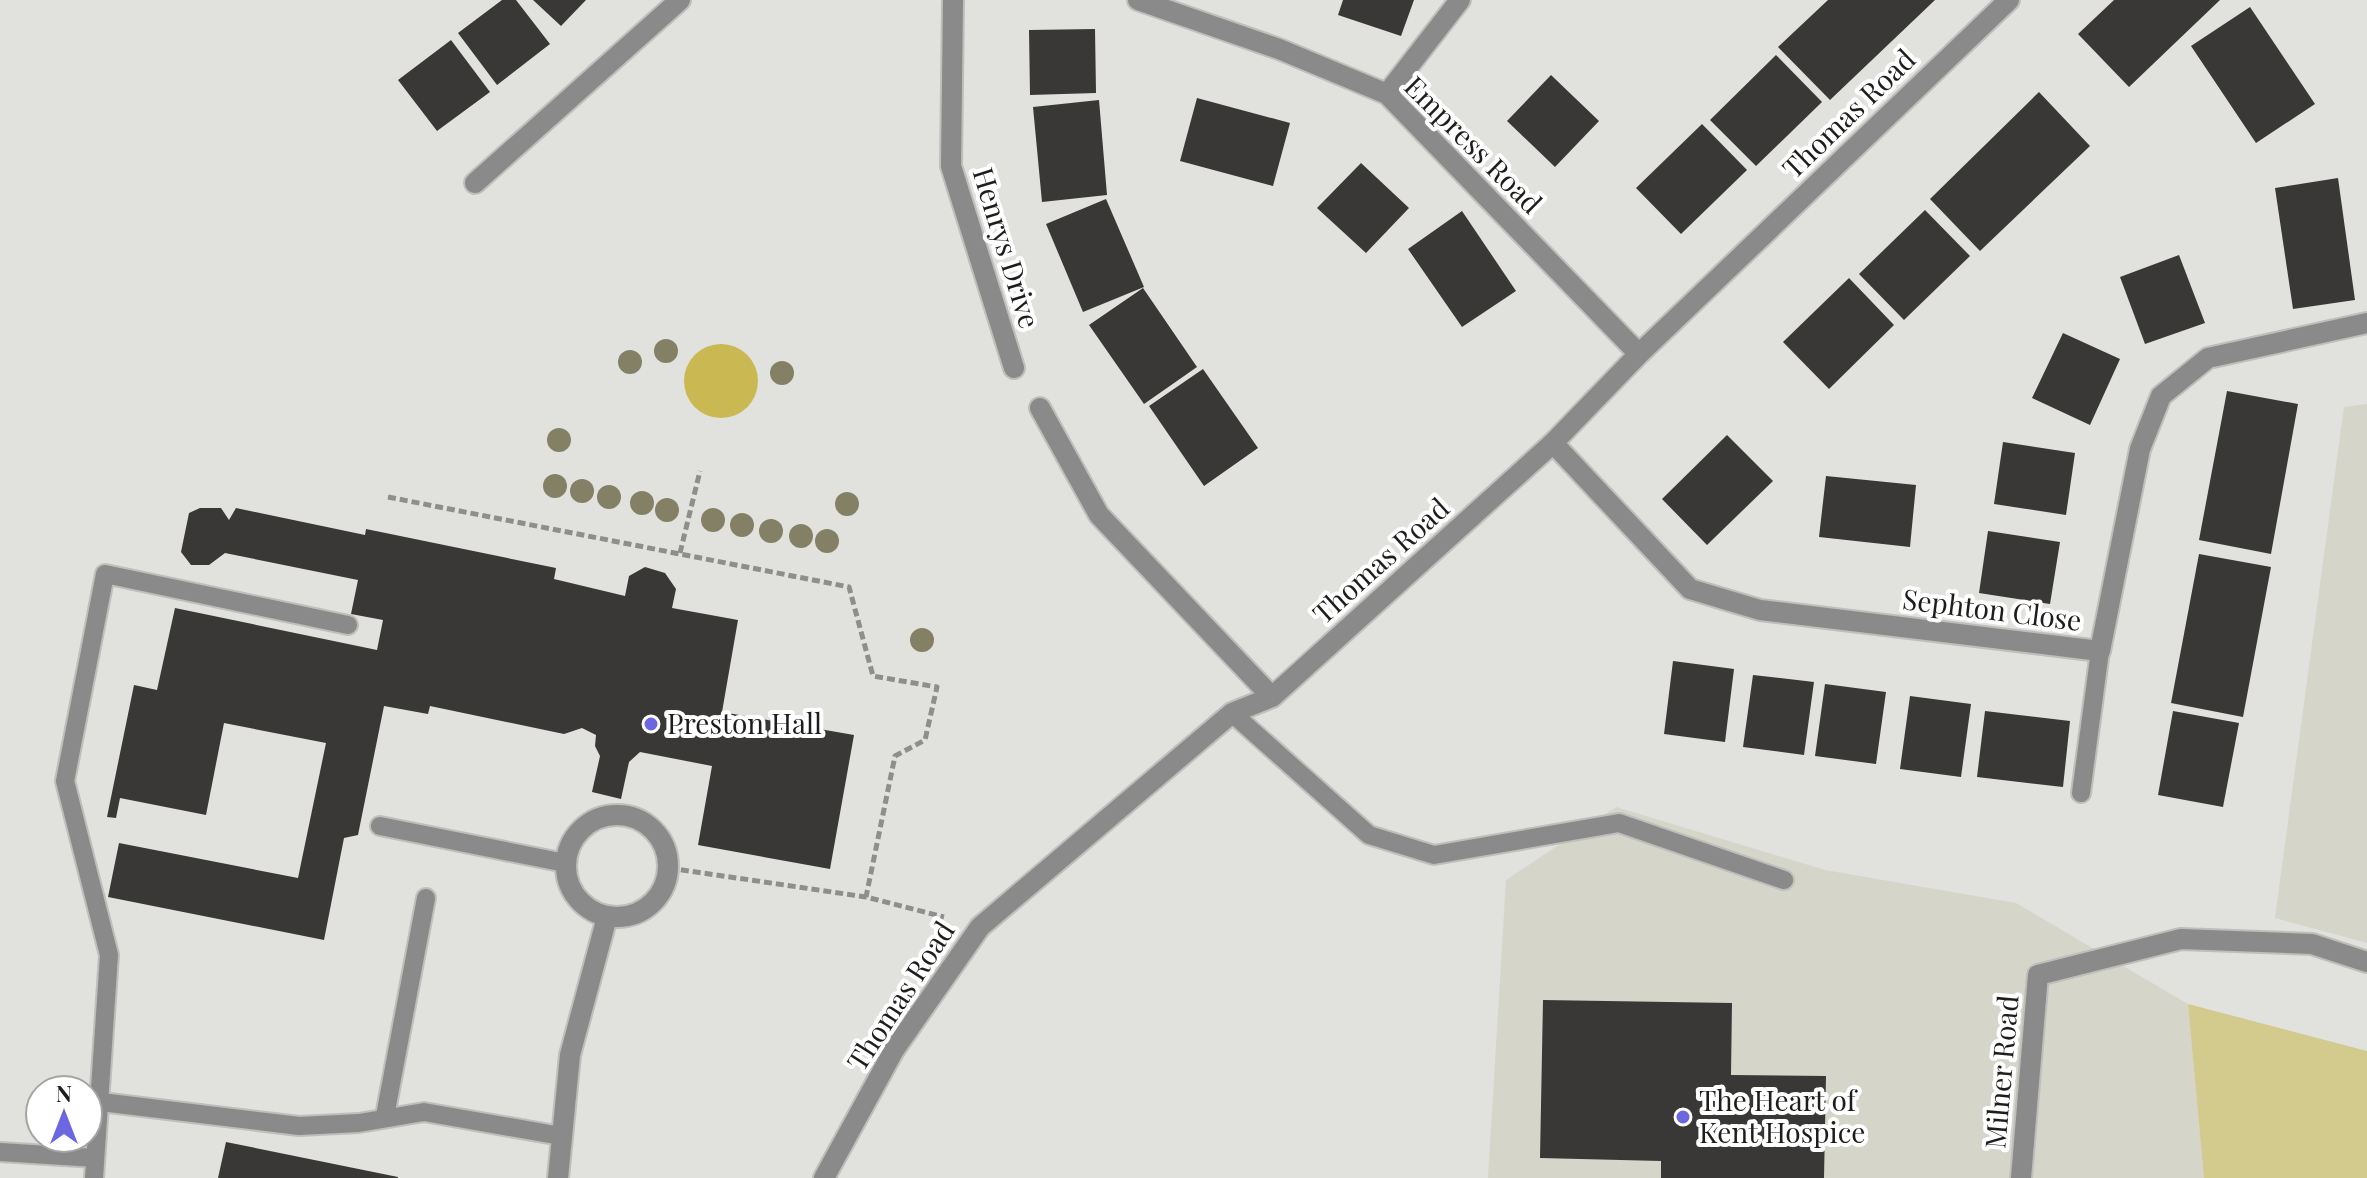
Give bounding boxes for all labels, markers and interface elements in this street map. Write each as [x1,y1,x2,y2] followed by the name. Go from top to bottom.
[1774,40,1922,186] street label: Thomas Road
[1397,67,1551,221] street label: Empress Road
[965,163,1049,332] street label: Henrys Drive
[1304,489,1456,631] street label: Thomas Road
[1901,579,2084,638] street label: Sephton Close
[667,704,822,741] place label: Preston Hall
[642,715,660,733] marker: Preston Hall
[838,913,962,1077] street label: Thomas Road
[1975,994,2026,1150] street label: Milner Road
[24,1074,104,1154] north arrow
[56,1078,72,1108] text: N
[1699,1081,1865,1150] place label: The Heart of Kent Hospice
[1674,1108,1692,1126] marker: The Heart of Kent Hospice

